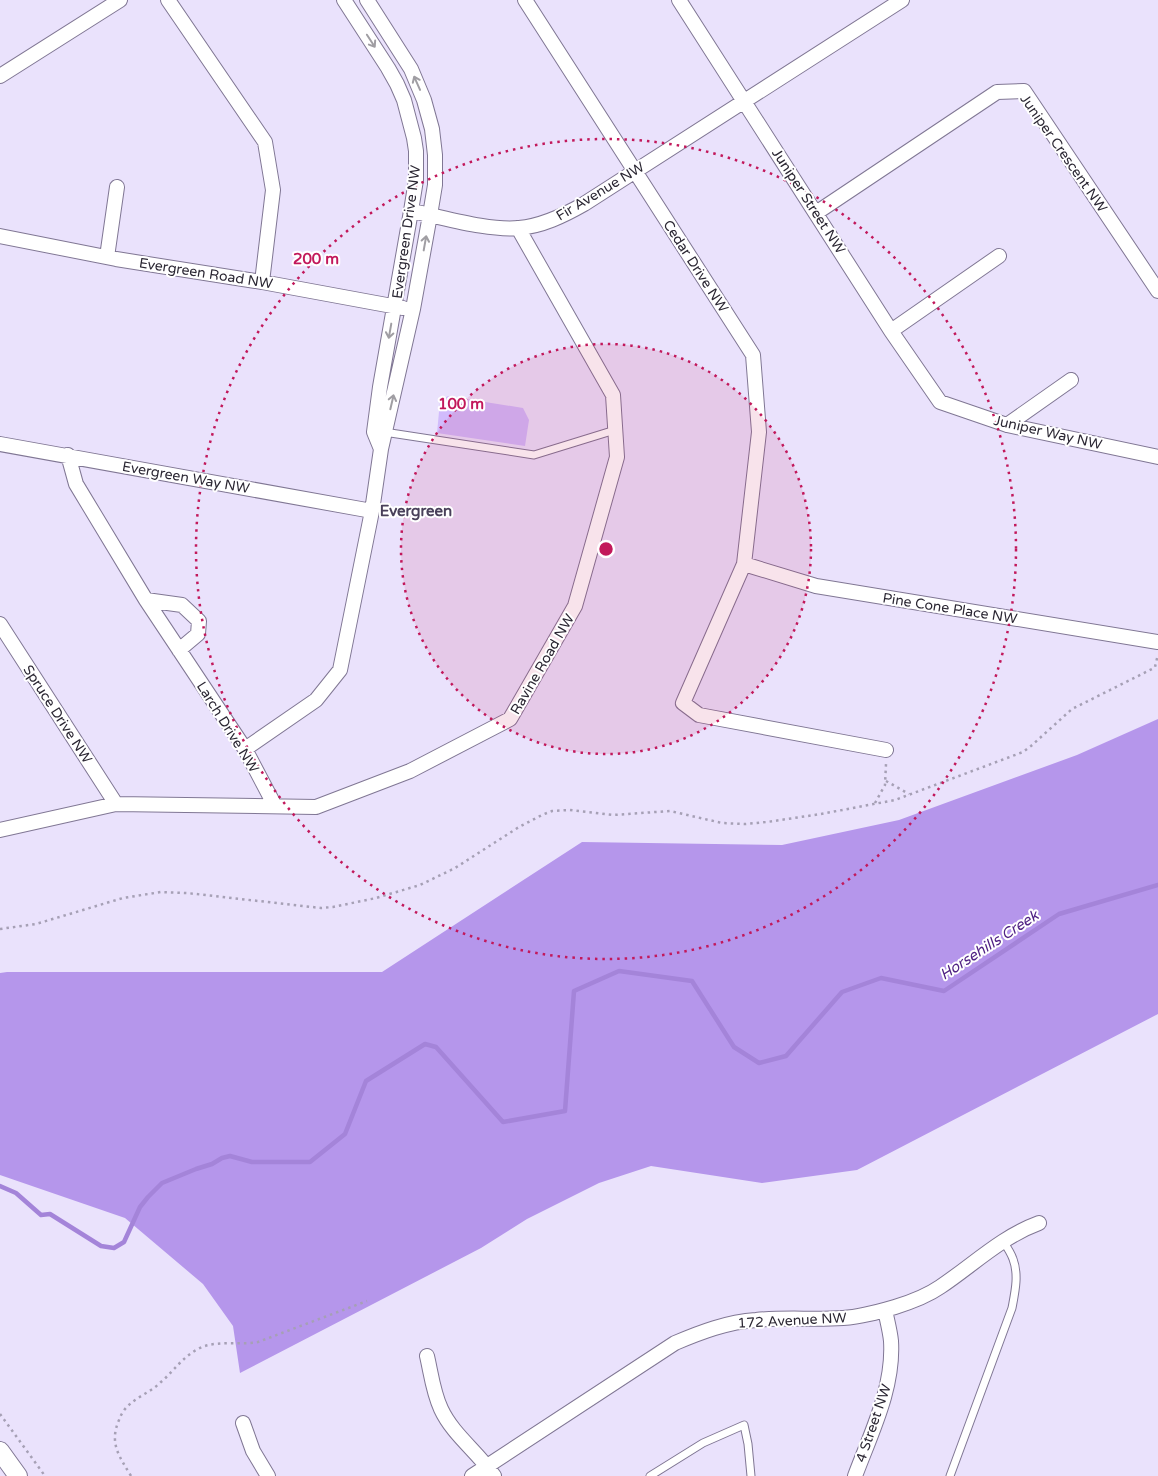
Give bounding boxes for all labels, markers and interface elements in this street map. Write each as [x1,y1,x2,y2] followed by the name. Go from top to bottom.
[365,34,376,48] one-way arrow
[412,76,422,91] one-way arrow
[1016,91,1111,216] street label: Juniper Crescent NW
[768,146,849,257] street label: Juniper Street NW
[553,158,647,224] street label: Fir Avenue NW
[389,164,424,300] street label: Evergreen Drive NW
[659,217,732,316] street label: Cedar Drive NW
[421,235,431,251] one-way arrow
[293,250,339,268] text: 200 m
[138,255,274,292] street label: Evergreen Road NW
[385,322,395,338] one-way arrow
[388,394,397,410] one-way arrow
[438,395,484,413] text: 100 m
[992,412,1104,453] street label: Juniper Way NW
[121,458,251,497] street label: Evergreen Way NW
[380,502,452,521] district label: Evergreen
[597,540,615,558] centre of rings
[881,589,1018,628] street label: Pine Cone Place NW
[507,611,578,717] street label: Ravine Road NW
[19,662,96,767] street label: Spruce Drive NW
[193,679,262,776] street label: Larch Drive NW
[936,905,1043,984] water label: Horsehills Creek
[737,1309,847,1332] street label: 172 Avenue NW
[852,1382,895,1464] street label: 4 Street NW

